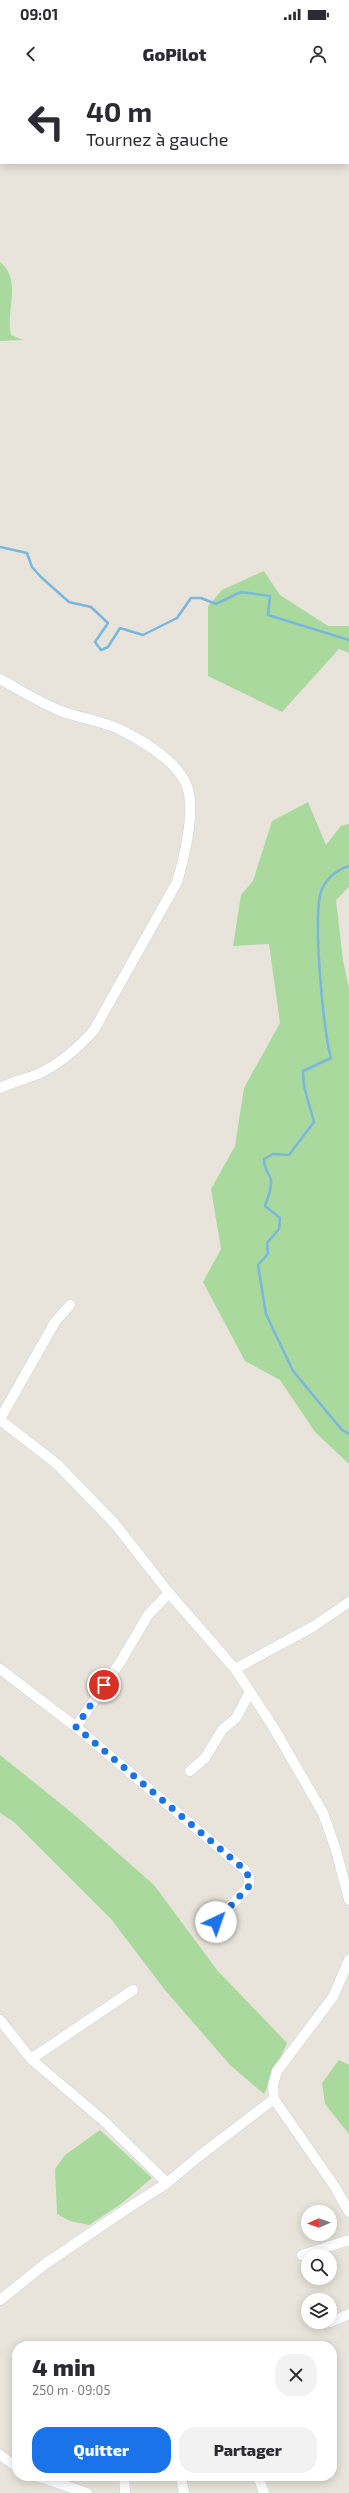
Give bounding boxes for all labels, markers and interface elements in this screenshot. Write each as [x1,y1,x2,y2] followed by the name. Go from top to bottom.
[20,5,58,23] text: 09:01
[20,43,42,65] icon: back
[143,43,206,65] text: GoPilot
[307,43,329,65] icon: person
[86,94,152,128] text: 40 m
[20,96,72,148] icon: left
[86,128,228,150] text: Tournez à gauche
[87,1668,121,1702] pin
[93,1674,115,1696] icon: arrive
[195,1901,237,1943] position arrow
[301,2205,337,2241] north arrow
[301,2205,337,2329] map controls
[301,2249,337,2285] button: search
[301,2293,337,2329] button: layers
[32,2352,96,2381] text: 4 min
[275,2354,317,2396] button: close
[32,2382,110,2398] text: 250 m · 09:05
[32,2427,171,2473] button: Quitter
[179,2427,317,2473] button: Partager

